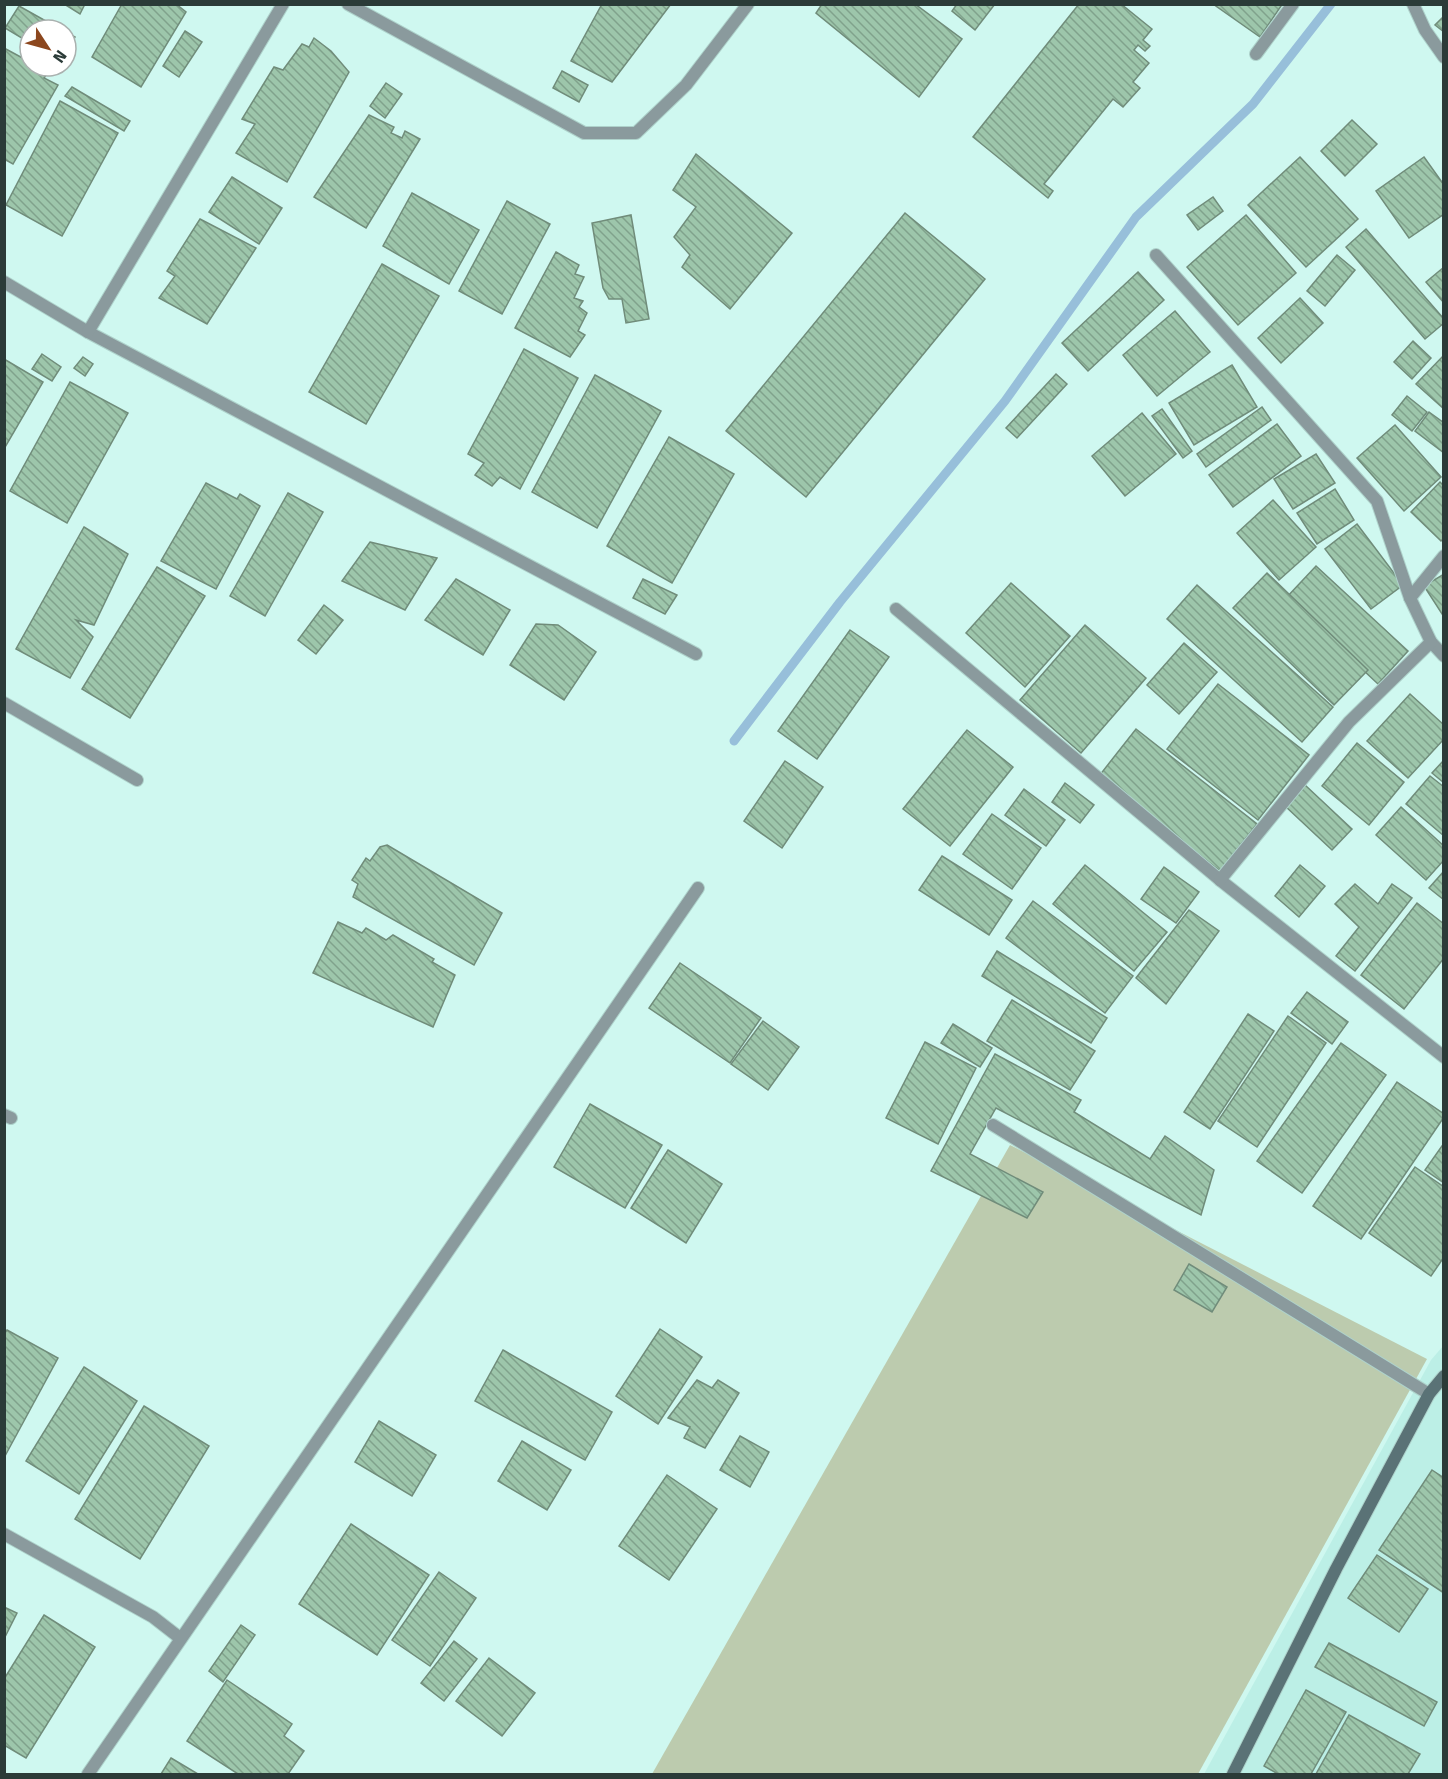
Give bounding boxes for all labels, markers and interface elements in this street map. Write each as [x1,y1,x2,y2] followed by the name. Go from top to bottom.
[18,18,78,78] north arrow
[49,47,71,66] text: N

